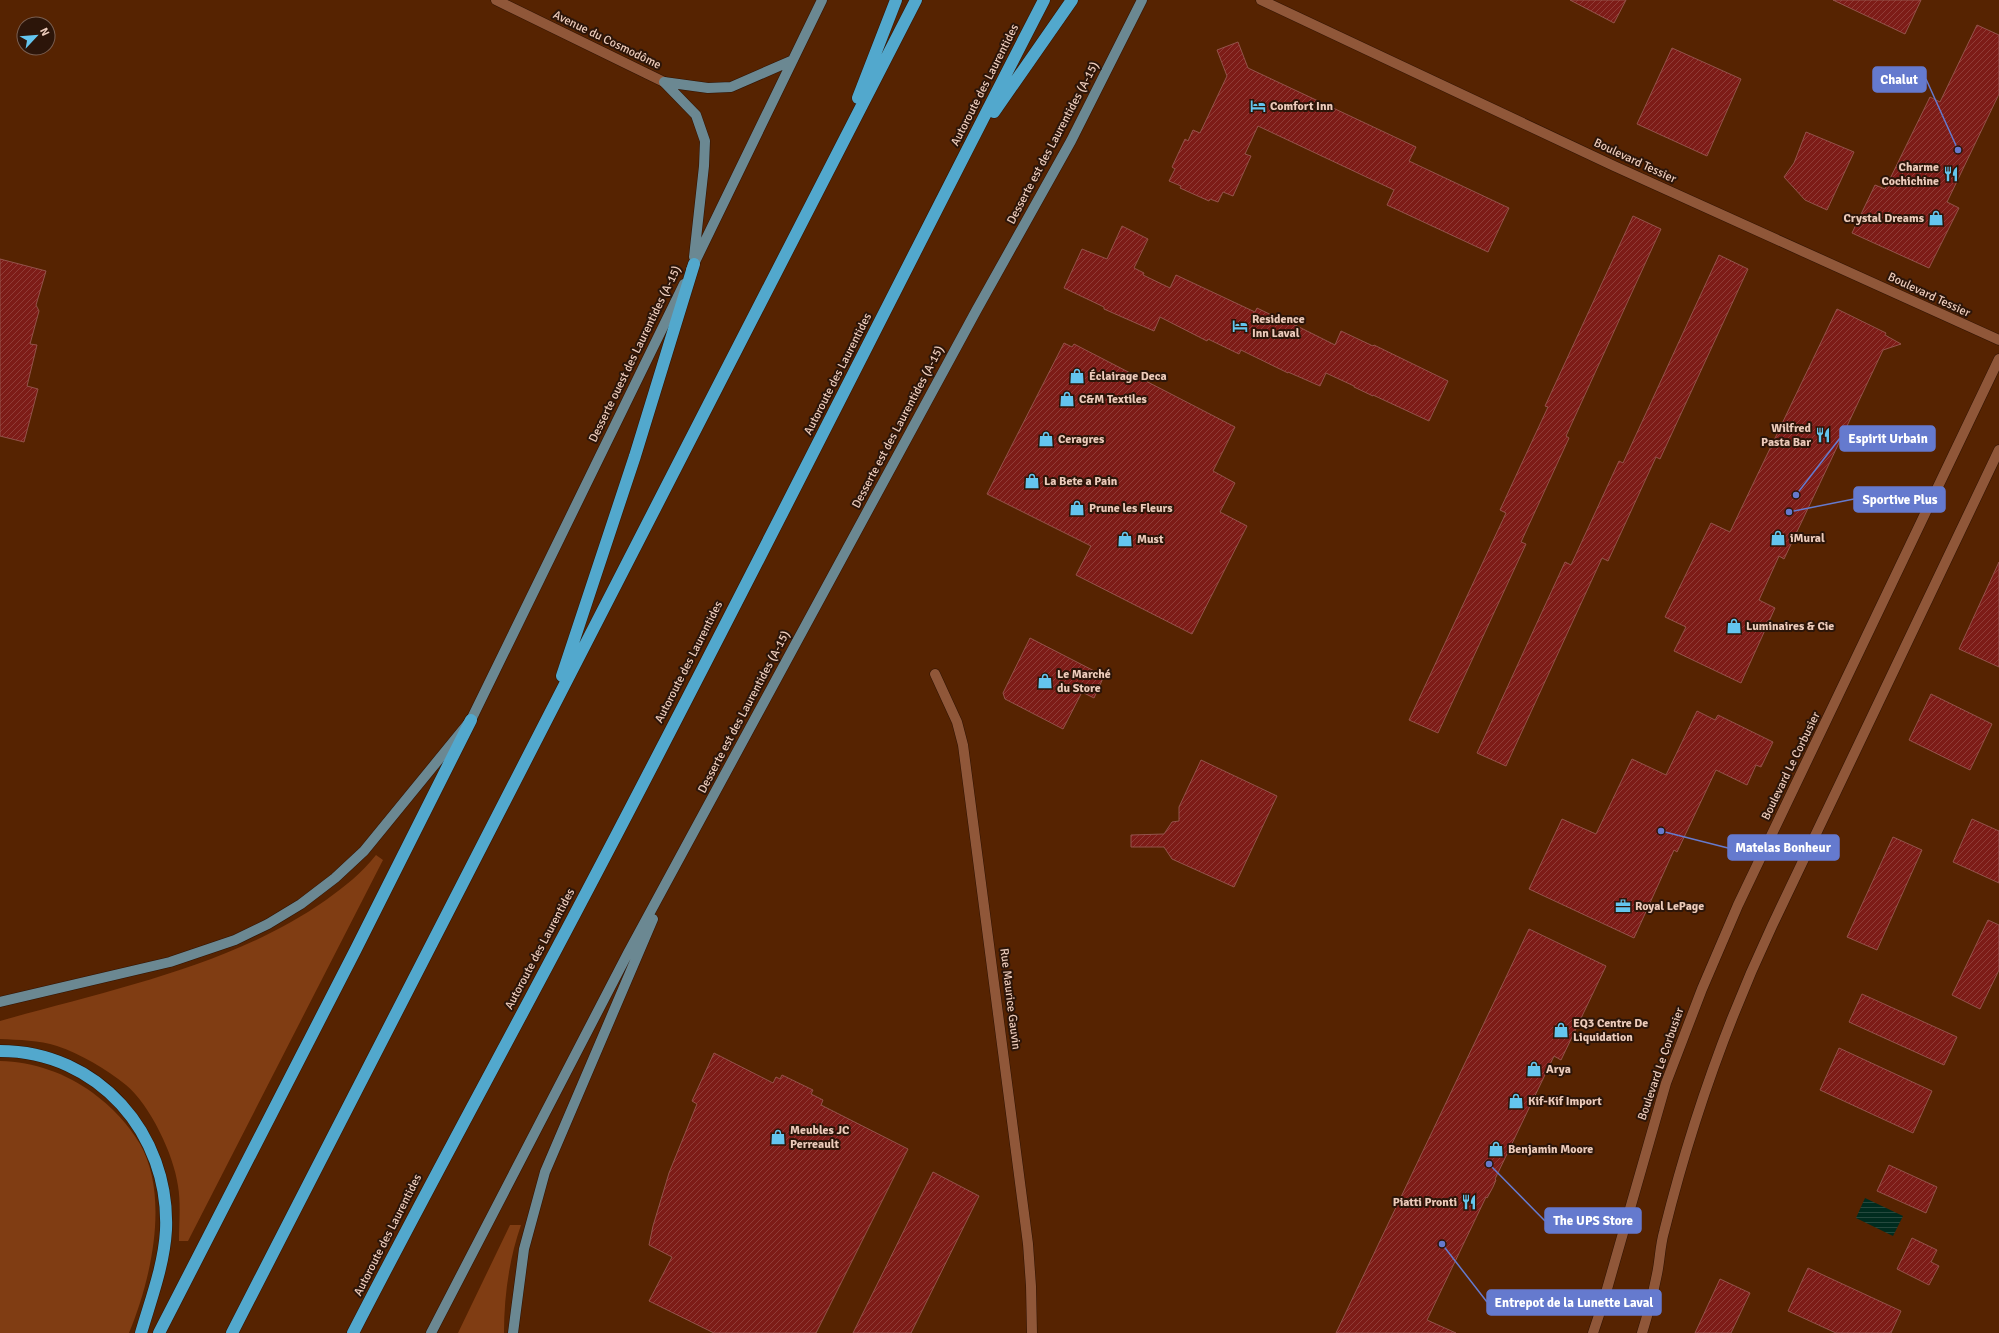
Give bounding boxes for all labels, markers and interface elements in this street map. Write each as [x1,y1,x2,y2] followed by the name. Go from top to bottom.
[551,7,663,73] street label: Avenue du Cosmodôme
[16,16,56,56] north arrow
[948,22,1022,148] street label: Autoroute des Laurentides
[37,26,52,38] text: N
[1004,59,1102,227] street label: Desserte est des Laurentides (A-15)
[1873,67,1926,92] callout: Chalut
[1880,72,1918,88] text: Chalut
[1249,97,1267,115] hotel icon: Comfort Inn
[1270,99,1333,114] place label: Comfort Inn
[1591,135,1679,187] street label: Boulevard Tessier
[1881,160,1939,189] place label: Charme Cochichine
[1942,165,1960,183] restaurant icon: Charme Cochichine
[1927,209,1945,227] shop icon: Crystal Dreams
[1843,211,1925,226] place label: Crystal Dreams
[586,263,684,445] street label: Desserte ouest des Laurentides (A-15)
[1885,269,1973,321] street label: Boulevard Tessier
[801,311,875,437] street label: Autoroute des Laurentides
[1252,312,1305,341] place label: Residence Inn Laval
[1231,317,1249,335] hotel icon: Residence Inn Laval
[849,343,947,511] street label: Desserte est des Laurentides (A-15)
[1068,367,1086,385] shop icon: Éclairage Deca
[1089,369,1167,384] place label: Éclairage Deca
[1058,390,1076,408] shop icon: C&M Textiles
[1079,392,1148,407] place label: C&M Textiles
[1761,421,1812,450] place label: Wilfred Pasta Bar
[1814,426,1832,444] restaurant icon: Wilfred Pasta Bar
[1840,426,1935,451] callout: Espirit Urbain
[1037,430,1055,448] shop icon: Ceragres
[1848,431,1928,447] text: Espirit Urbain
[1058,432,1105,447] place label: Ceragres
[1023,472,1041,490] shop icon: La Bete a Pain
[1044,474,1118,489] place label: La Bete a Pain
[1854,487,1945,512] callout: Sportive Plus
[1862,492,1938,508] text: Sportive Plus
[1068,499,1086,517] shop icon: Prune les Fleurs
[1089,501,1173,516] place label: Prune les Fleurs
[1769,529,1787,547] shop icon: iMural
[1116,530,1134,548] shop icon: Must
[1790,531,1825,546] place label: iMural
[1137,532,1164,547] place label: Must
[652,599,726,725] street label: Autoroute des Laurentides
[1725,617,1743,635] shop icon: Luminaires & Cie
[1746,619,1834,634] place label: Luminaires & Cie
[695,628,793,796] street label: Desserte est des Laurentides (A-15)
[1057,667,1111,696] place label: Le Marché du Store
[1036,672,1054,690] shop icon: Le Marché du Store
[1758,709,1824,823] street label: Boulevard Le Corbusier
[1728,835,1839,860] callout: Matelas Bonheur
[1735,840,1832,856] text: Matelas Bonheur
[502,886,578,1012] street label: Autoroute des Laurentides
[1614,897,1632,915] office icon: Royal LePage
[1635,899,1704,914] place label: Royal LePage
[996,947,1024,1051] street label: Rue Maurice Gauvin
[1635,1005,1688,1122] street label: Boulevard Le Corbusier
[1573,1016,1648,1045] place label: EQ3 Centre De Liquidation
[1552,1021,1570,1039] shop icon: EQ3 Centre De Liquidation
[1525,1060,1543,1078] shop icon: Arya
[1546,1062,1571,1077] place label: Arya
[1507,1092,1525,1110] shop icon: Kif-Kif Import
[1528,1094,1602,1109] place label: Kif-Kif Import
[790,1123,850,1152] place label: Meubles JC Perreault
[769,1128,787,1146] shop icon: Meubles JC Perreault
[1487,1140,1505,1158] shop icon: Benjamin Moore
[1508,1142,1593,1157] place label: Benjamin Moore
[351,1172,425,1298] street label: Autoroute des Laurentides
[1460,1193,1478,1211] restaurant icon: Piatti Pronti
[1393,1195,1457,1210] place label: Piatti Pronti
[1545,1208,1641,1233] callout: The UPS Store
[1553,1213,1633,1229] text: The UPS Store
[1487,1290,1661,1315] callout: Entrepot de la Lunette Laval
[1495,1295,1653,1311] text: Entrepot de la Lunette Laval

